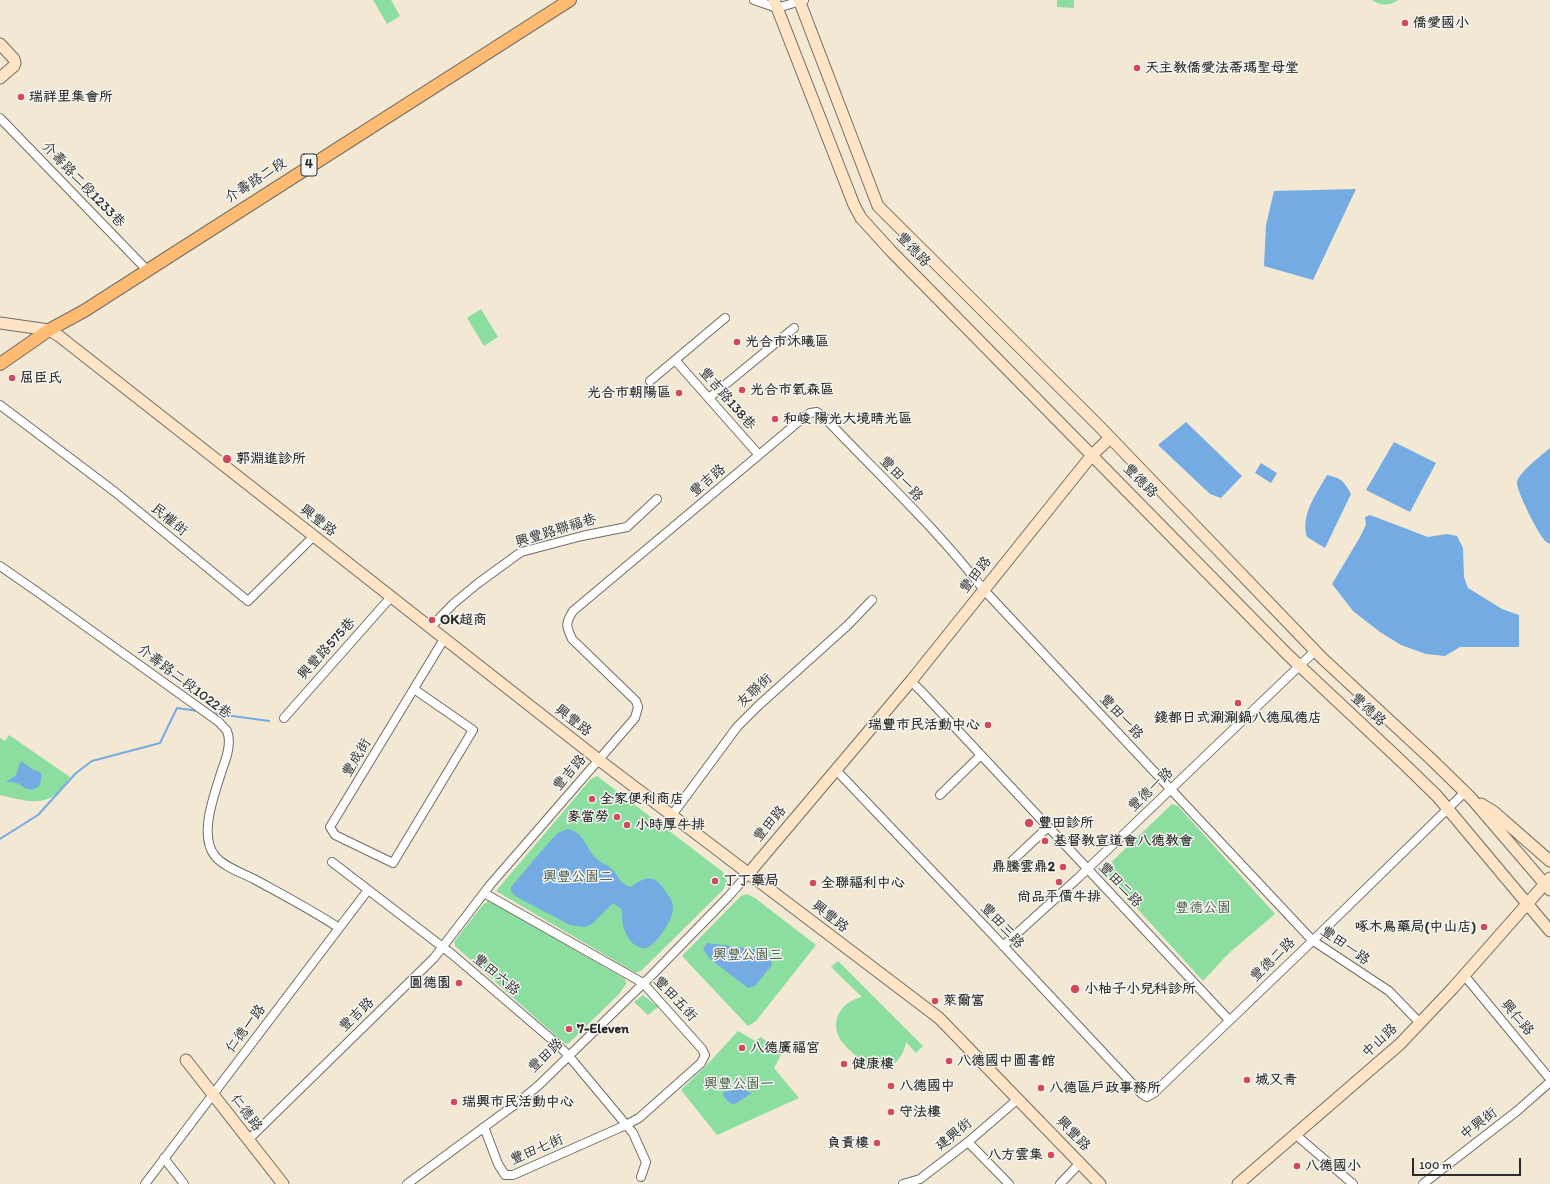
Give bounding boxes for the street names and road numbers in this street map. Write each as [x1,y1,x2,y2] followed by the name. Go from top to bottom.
[38,138,128,232] street label: 介壽路二段1233巷
[301,154,317,176] road number: 4
[222,155,290,207] street label: 介壽路二段
[892,229,934,271] street label: 豐德路
[695,364,759,434] street label: 豐吉路138巷
[876,453,926,505] street label: 豐田一路
[1119,460,1161,502] street label: 豐德路
[687,461,729,501] street label: 豐吉路
[147,500,191,540] street label: 民權街
[296,501,340,541] street label: 興豐路
[513,511,599,551] street label: 興豐路聯福巷
[956,553,996,597] street label: 豐田路
[295,615,359,683] street label: 興豐路575巷
[133,641,235,723] street label: 介壽路二段1022巷
[734,671,776,711] street label: 友聯街
[1347,690,1389,730] street label: 豐德路
[1096,691,1146,743] street label: 豐田一路
[551,701,595,741] street label: 興豐路
[339,736,375,780] street label: 豐成街
[550,752,590,794] street label: 豐吉路
[1125,765,1177,815] street label: 豐德一路
[750,803,790,845] street label: 豐田路
[1095,859,1145,911] street label: 豐田二路
[808,897,852,937] street label: 興豐路
[977,900,1027,952] street label: 豐田三路
[1317,923,1373,969] street label: 豐田一路
[1247,935,1299,985] street label: 豐德二路
[469,951,523,999] street label: 豐田六路
[650,973,700,1025] street label: 豐田五街
[336,994,378,1036] street label: 豐吉路
[1497,997,1537,1039] street label: 興仁路
[222,1002,270,1056] street label: 仁德一路
[1359,1021,1401,1061] street label: 中山路
[525,1035,567,1077] street label: 豐田路
[227,1091,265,1135] street label: 仁德路
[1457,1104,1501,1144] street label: 中興街
[1052,1113,1094,1155] street label: 興豐路
[932,1115,976,1155] street label: 建興街
[508,1131,566,1169] street label: 豐田七街

